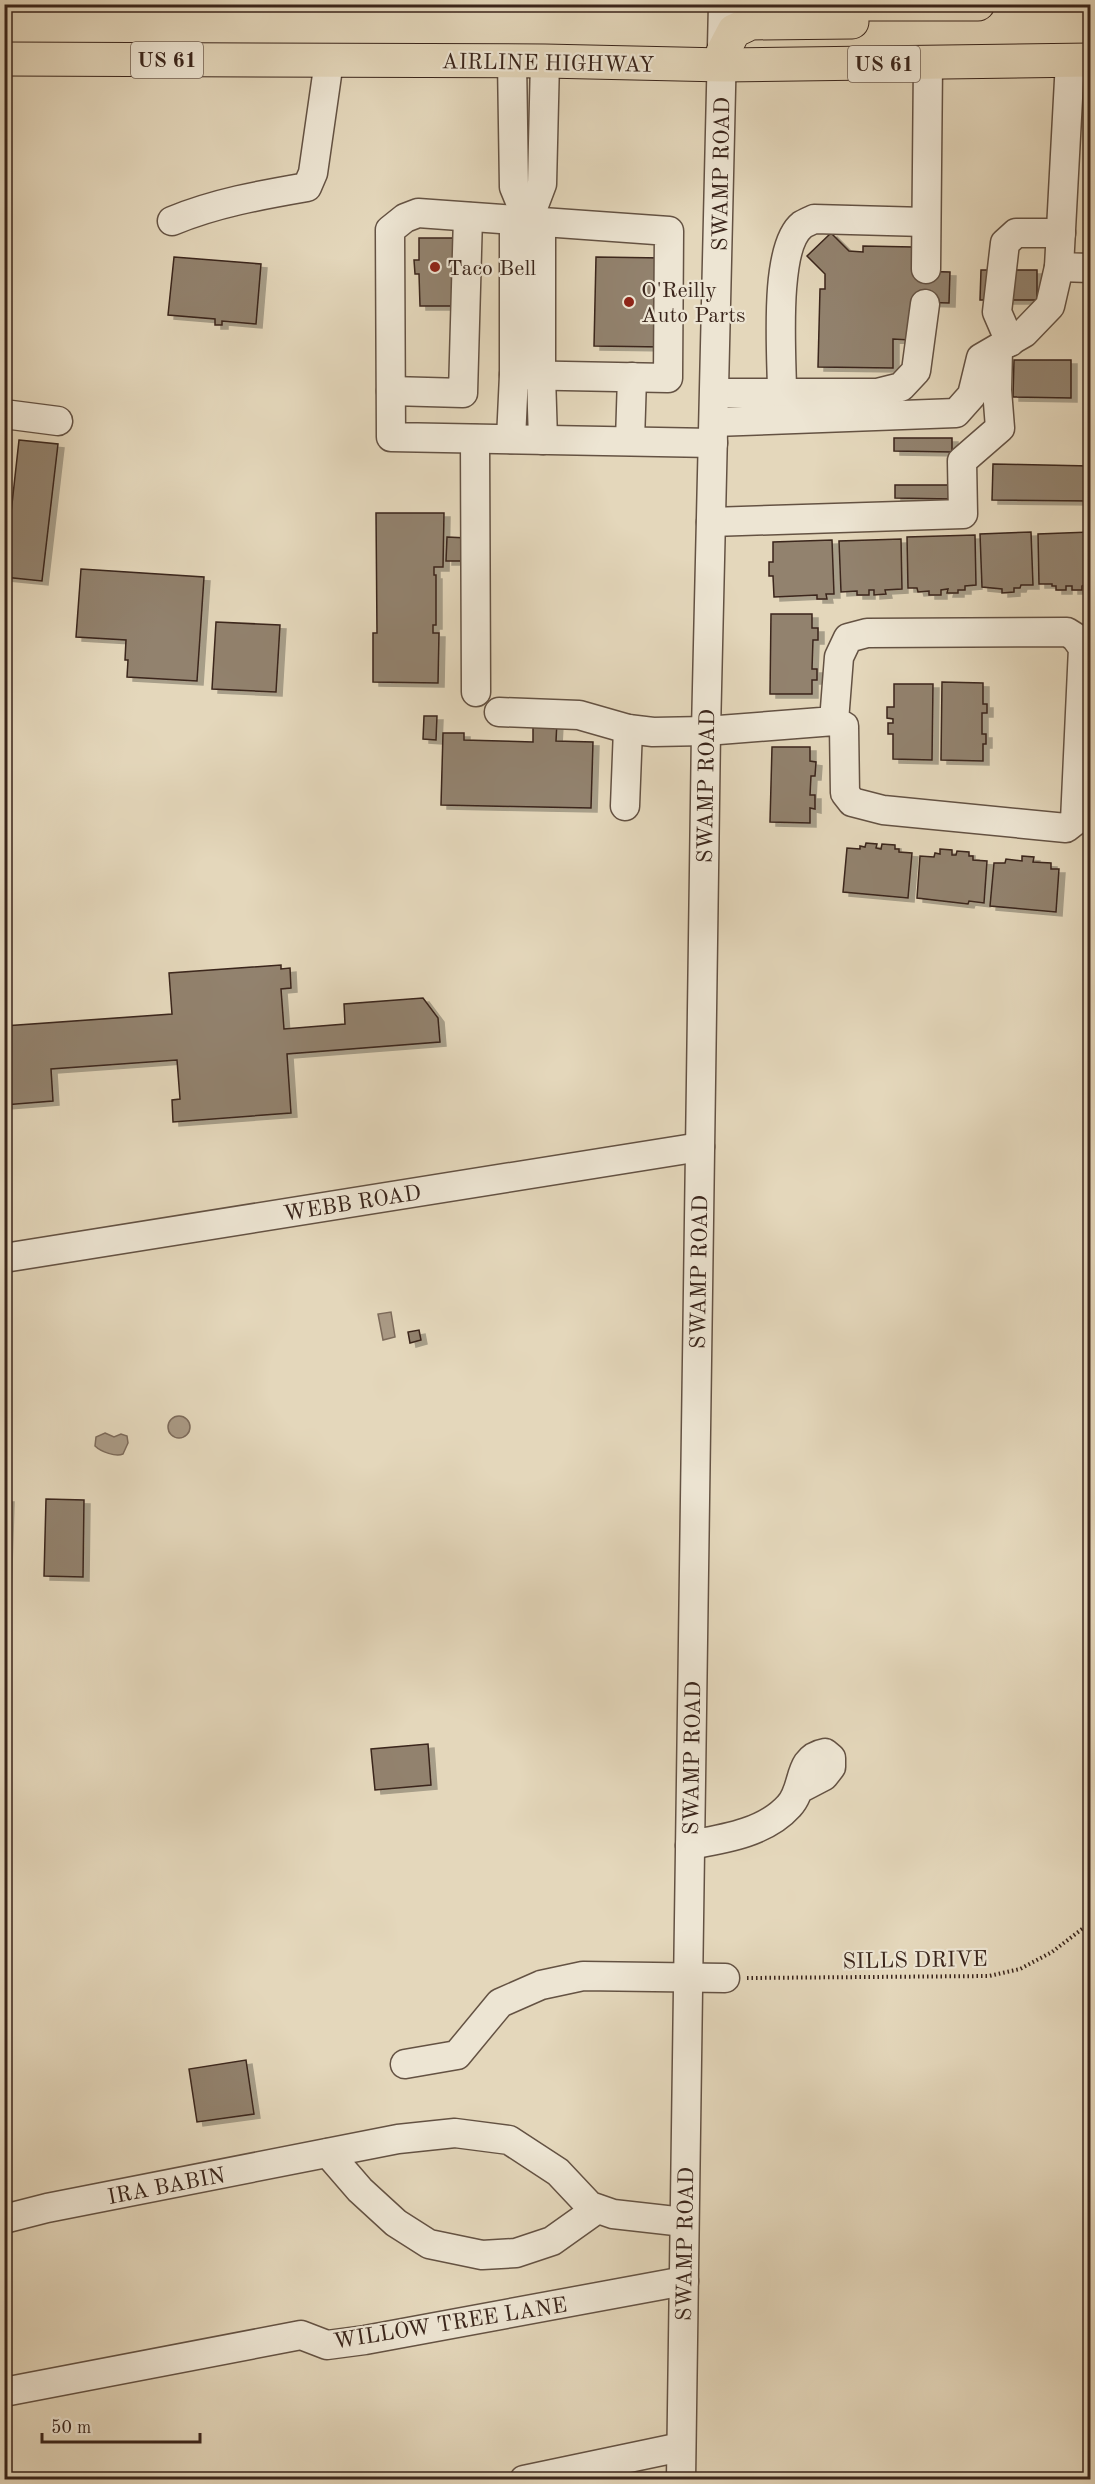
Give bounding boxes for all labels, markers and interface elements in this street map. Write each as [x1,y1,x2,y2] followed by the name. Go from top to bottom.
[131,42,203,78] road number: US 61
[848,46,920,82] road number: US 61
[441,51,654,77] street label: AIRLINE HIGHWAY
[710,97,734,251] street label: SWAMP ROAD
[447,258,536,280] place label: Taco Bell
[428,260,442,274] marker: Taco Bell
[641,280,745,327] place label: O'Reilly Auto Parts
[622,295,636,309] marker: O'Reilly Auto Parts
[695,709,719,863] street label: SWAMP ROAD
[282,1182,423,1226] street label: WEBB ROAD
[688,1195,712,1349] street label: SWAMP ROAD
[681,1681,705,1835] street label: SWAMP ROAD
[842,1949,988,1973] street label: SILLS DRIVE
[106,2165,227,2209] street label: IRA BABIN
[674,2167,698,2321] street label: SWAMP ROAD
[332,2295,569,2353] street label: WILLOW TREE LANE
[42,2406,200,2444] scale bar
[51,2419,91,2437] text: 50 m

